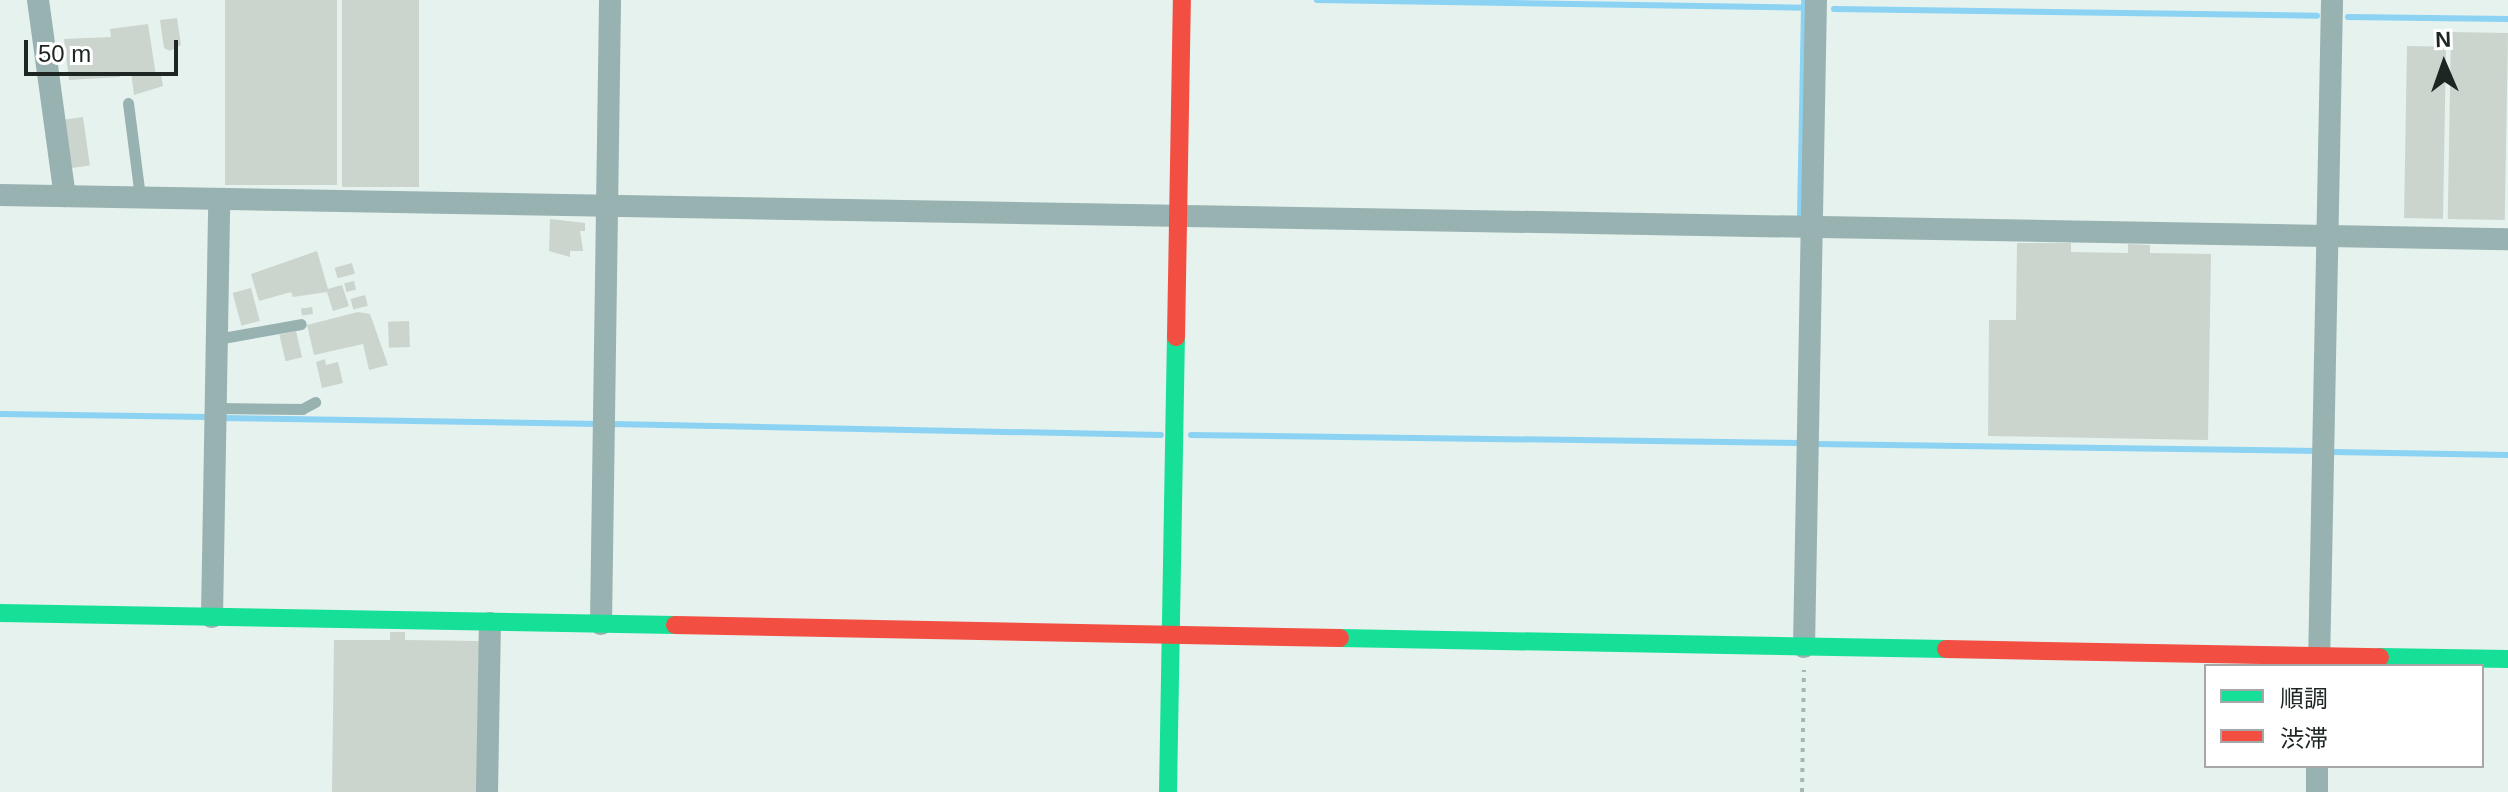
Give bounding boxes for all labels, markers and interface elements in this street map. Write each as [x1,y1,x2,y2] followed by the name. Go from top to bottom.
[28,24,182,74] scale bar
[2404,24,2484,104] north arrow
[2435,27,2452,52] text: N
[38,40,91,67] text: 50 m
[2204,664,2484,768] legend
[2280,685,2328,712] text: 順調
[2280,725,2328,752] text: 渋滞

